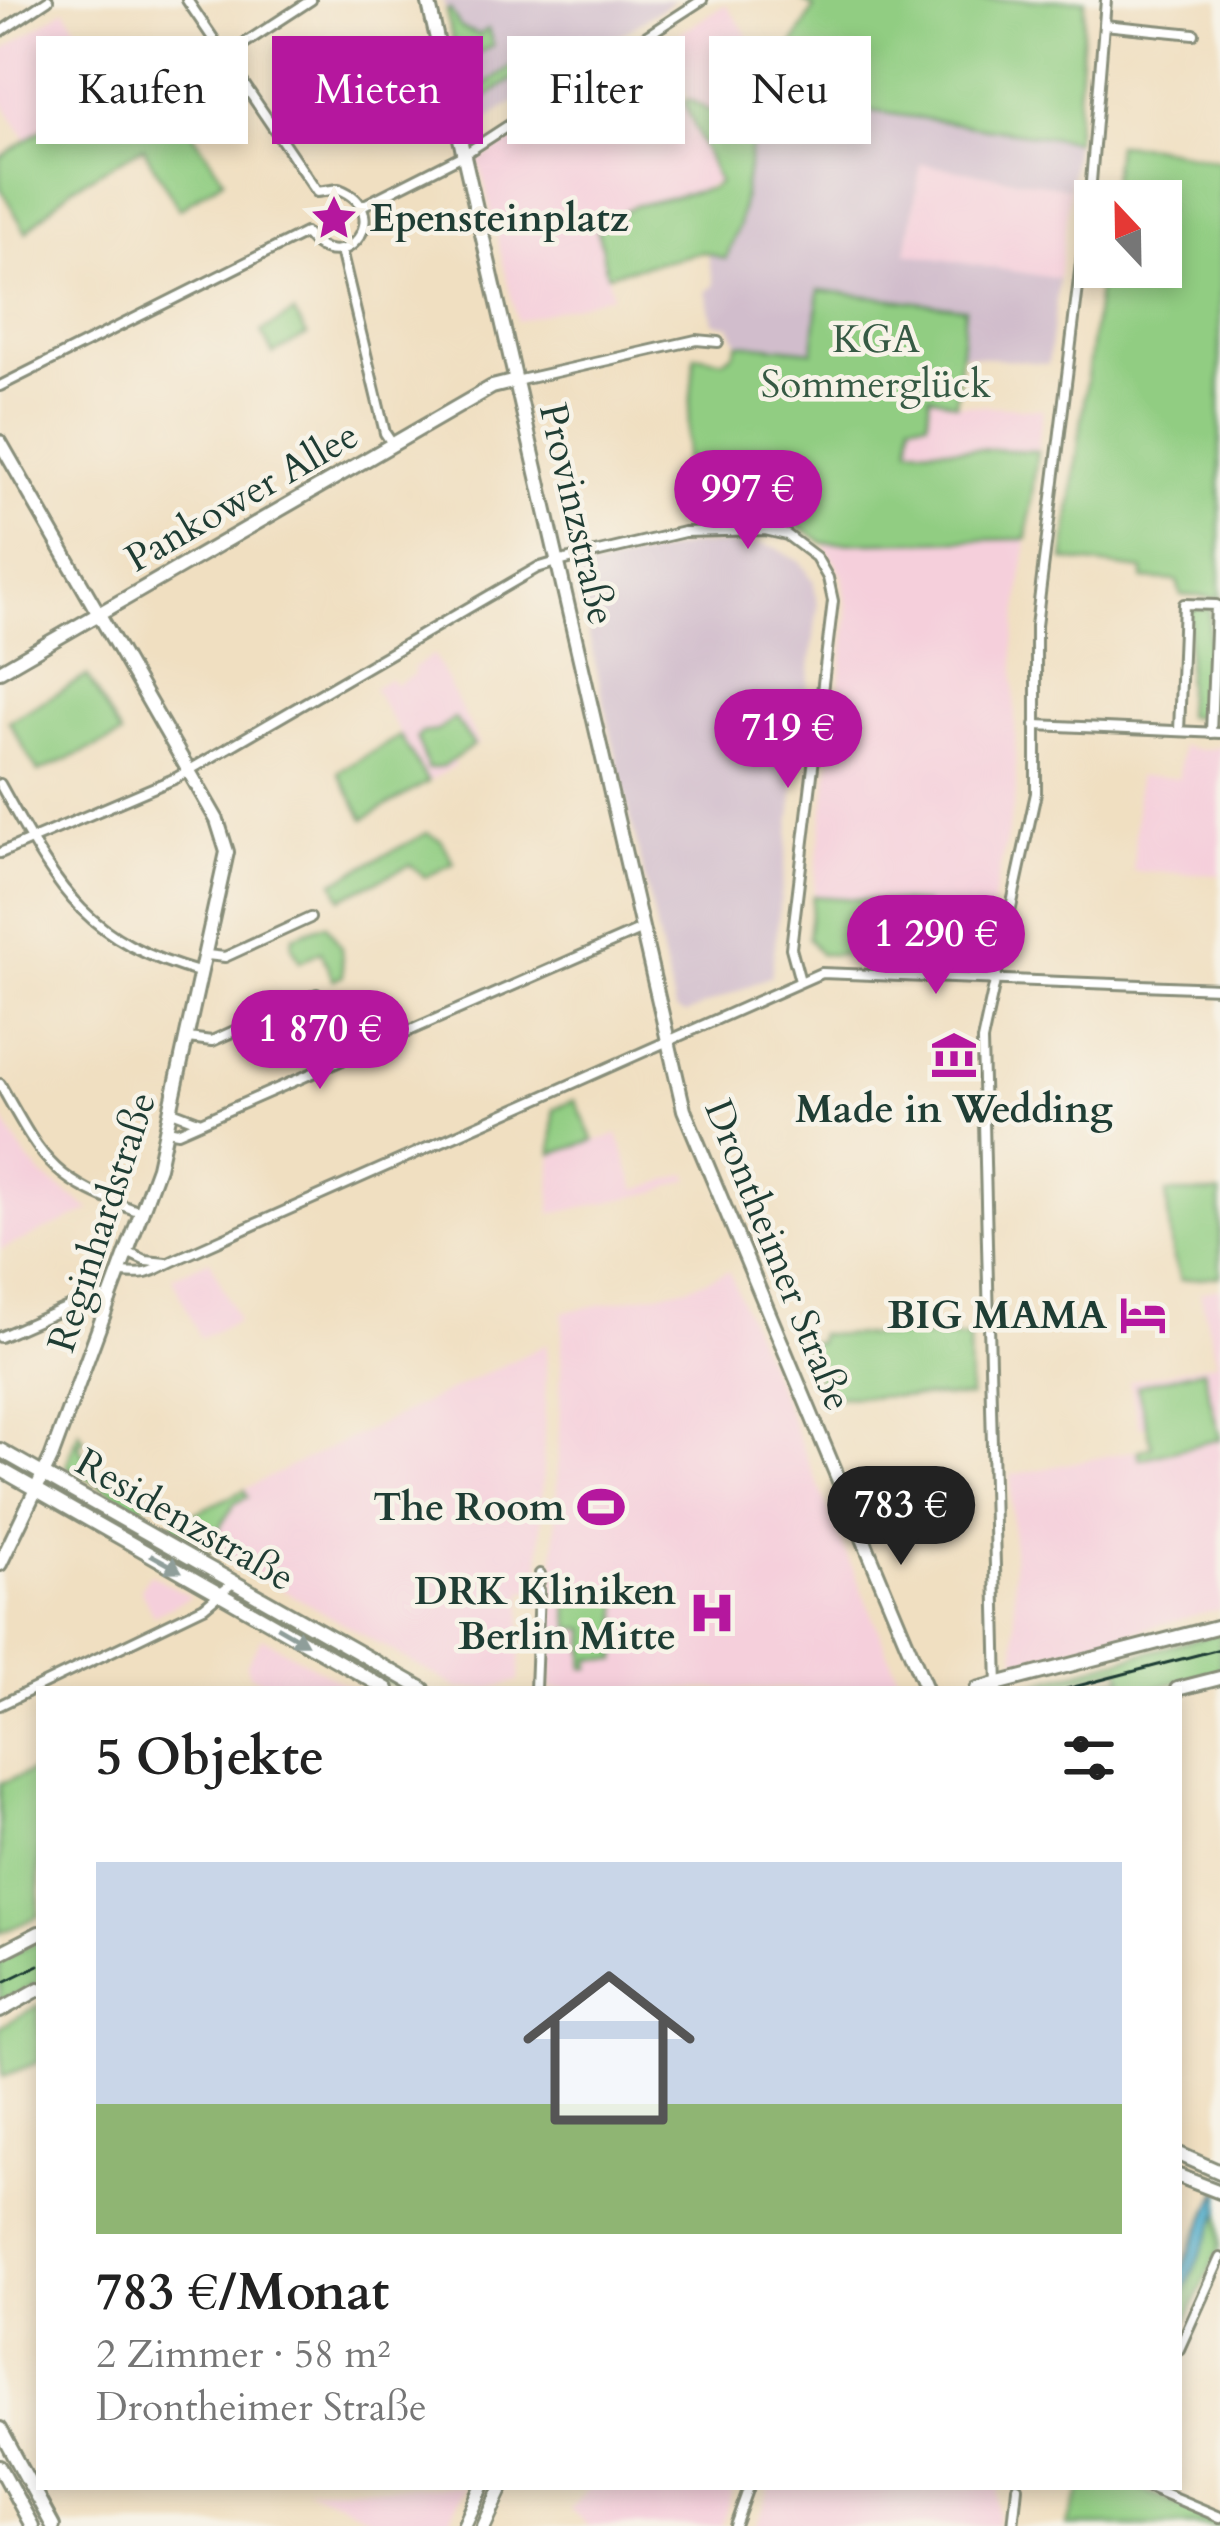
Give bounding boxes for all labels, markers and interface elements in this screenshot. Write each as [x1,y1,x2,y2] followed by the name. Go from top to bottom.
[36,36,248,144] chip: Kaufen
[272,36,483,144] chip: Mieten
[507,36,685,144] chip: Filter
[709,36,871,144] chip: Neu
[1074,180,1182,288] north arrow
[1074,180,1182,288] map controls
[370,192,629,245] place label: Epensteinplatz
[309,193,359,243] place icon: Epensteinplatz
[761,313,991,411] park label: KGA Sommerglück
[526,398,628,630] street label: Provinzstraße
[116,409,368,585] street label: Pankower Allee
[664,450,832,552] pin: 997 €
[701,462,795,515] text: 997 €
[704,689,872,791] pin: 719 €
[741,701,835,754] text: 719 €
[825,895,1047,997] pin: 1 290 €
[874,907,998,960] text: 1 290 €
[209,990,431,1092] pin: 1 870 €
[258,1002,382,1055] text: 1 870 €
[929,1030,979,1080] museum icon: Made in Wedding
[795,1083,1113,1136] place label: Made in Wedding
[35,1085,169,1359] street label: Reginhardstraße
[691,1092,865,1418] street label: Drontheimer Straße
[887,1289,1108,1342] place label: BIG MAMA
[1118,1290,1168,1340] hotel icon: BIG MAMA
[66,1436,304,1604] street label: Residenzstraße
[817,1466,985,1568] pin: 783 €
[854,1478,948,1531] text: 783 €
[373,1481,565,1534] place label: The Room
[576,1482,626,1532] sports icon: The Room
[149,1552,183,1573] one-way arrow
[414,1565,676,1663] place label: DRK Kliniken Berlin Mitte
[687,1588,737,1638] hospital icon: DRK Kliniken Berlin Mitte
[276,1623,309,1644] one-way arrow
[96,1723,324,1793] text: 5 Objekte
[1056,1725,1122,1791] icon: filters
[501,1940,717,2156] icon: home
[96,2258,389,2328] text: 783 €/Monat
[96,2328,390,2381] text: 2 Zimmer · 58 m²
[96,2381,427,2434] text: Drontheimer Straße

